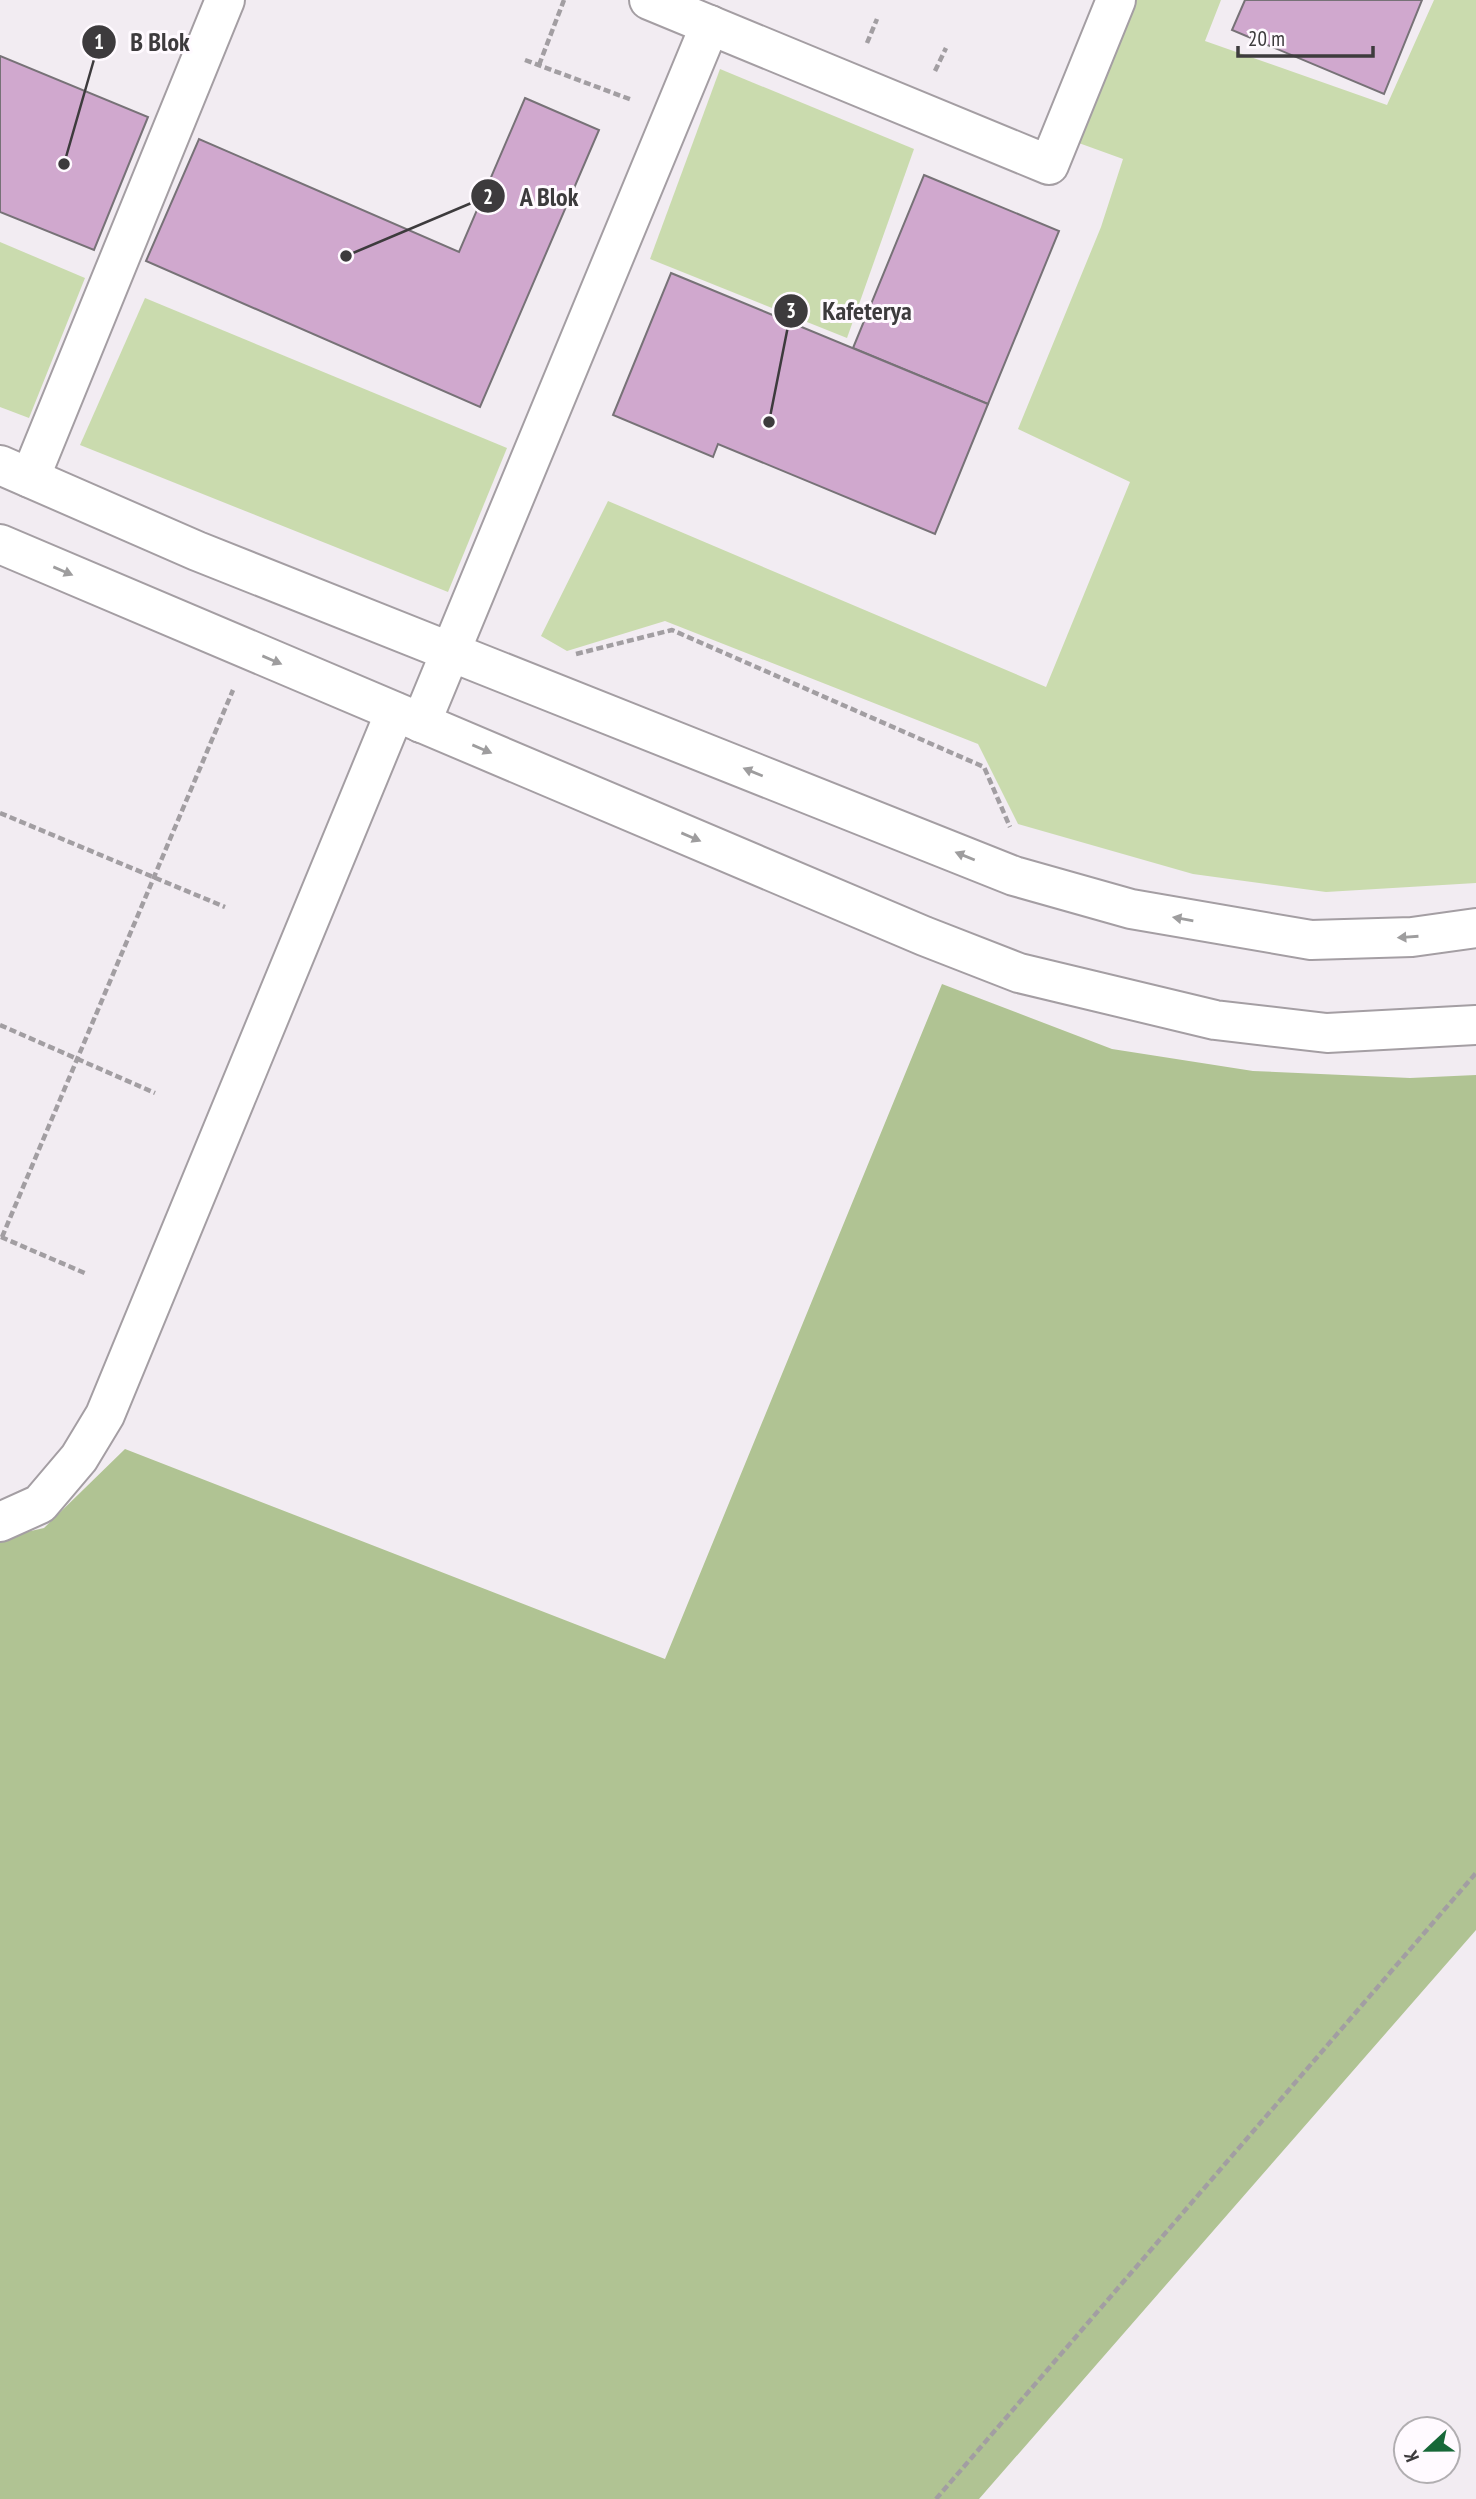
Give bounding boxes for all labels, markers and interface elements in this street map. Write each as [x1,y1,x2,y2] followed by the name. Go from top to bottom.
[1238,14,1373,58] scale bar
[82,18,204,65] callout: B Blok
[130,25,190,58] text: B Blok
[1248,25,1285,52] text: 20 m
[94,28,104,55] text: 1
[470,173,593,220] callout: A Blok
[519,180,579,213] text: A Blok
[483,183,493,210] text: 2
[773,287,926,334] callout: Kafeterya
[822,294,912,327] text: Kafeterya
[786,297,796,324] text: 3
[53,565,73,577] one-way arrow
[262,655,283,666] one-way arrow
[472,743,493,754] one-way arrow
[743,766,764,777] one-way arrow
[681,832,702,843] one-way arrow
[954,850,975,861] one-way arrow
[1172,913,1194,924] one-way arrow
[1397,932,1419,943] one-way arrow
[1392,2415,1462,2485] north arrow
[1398,2447,1424,2465] text: K

